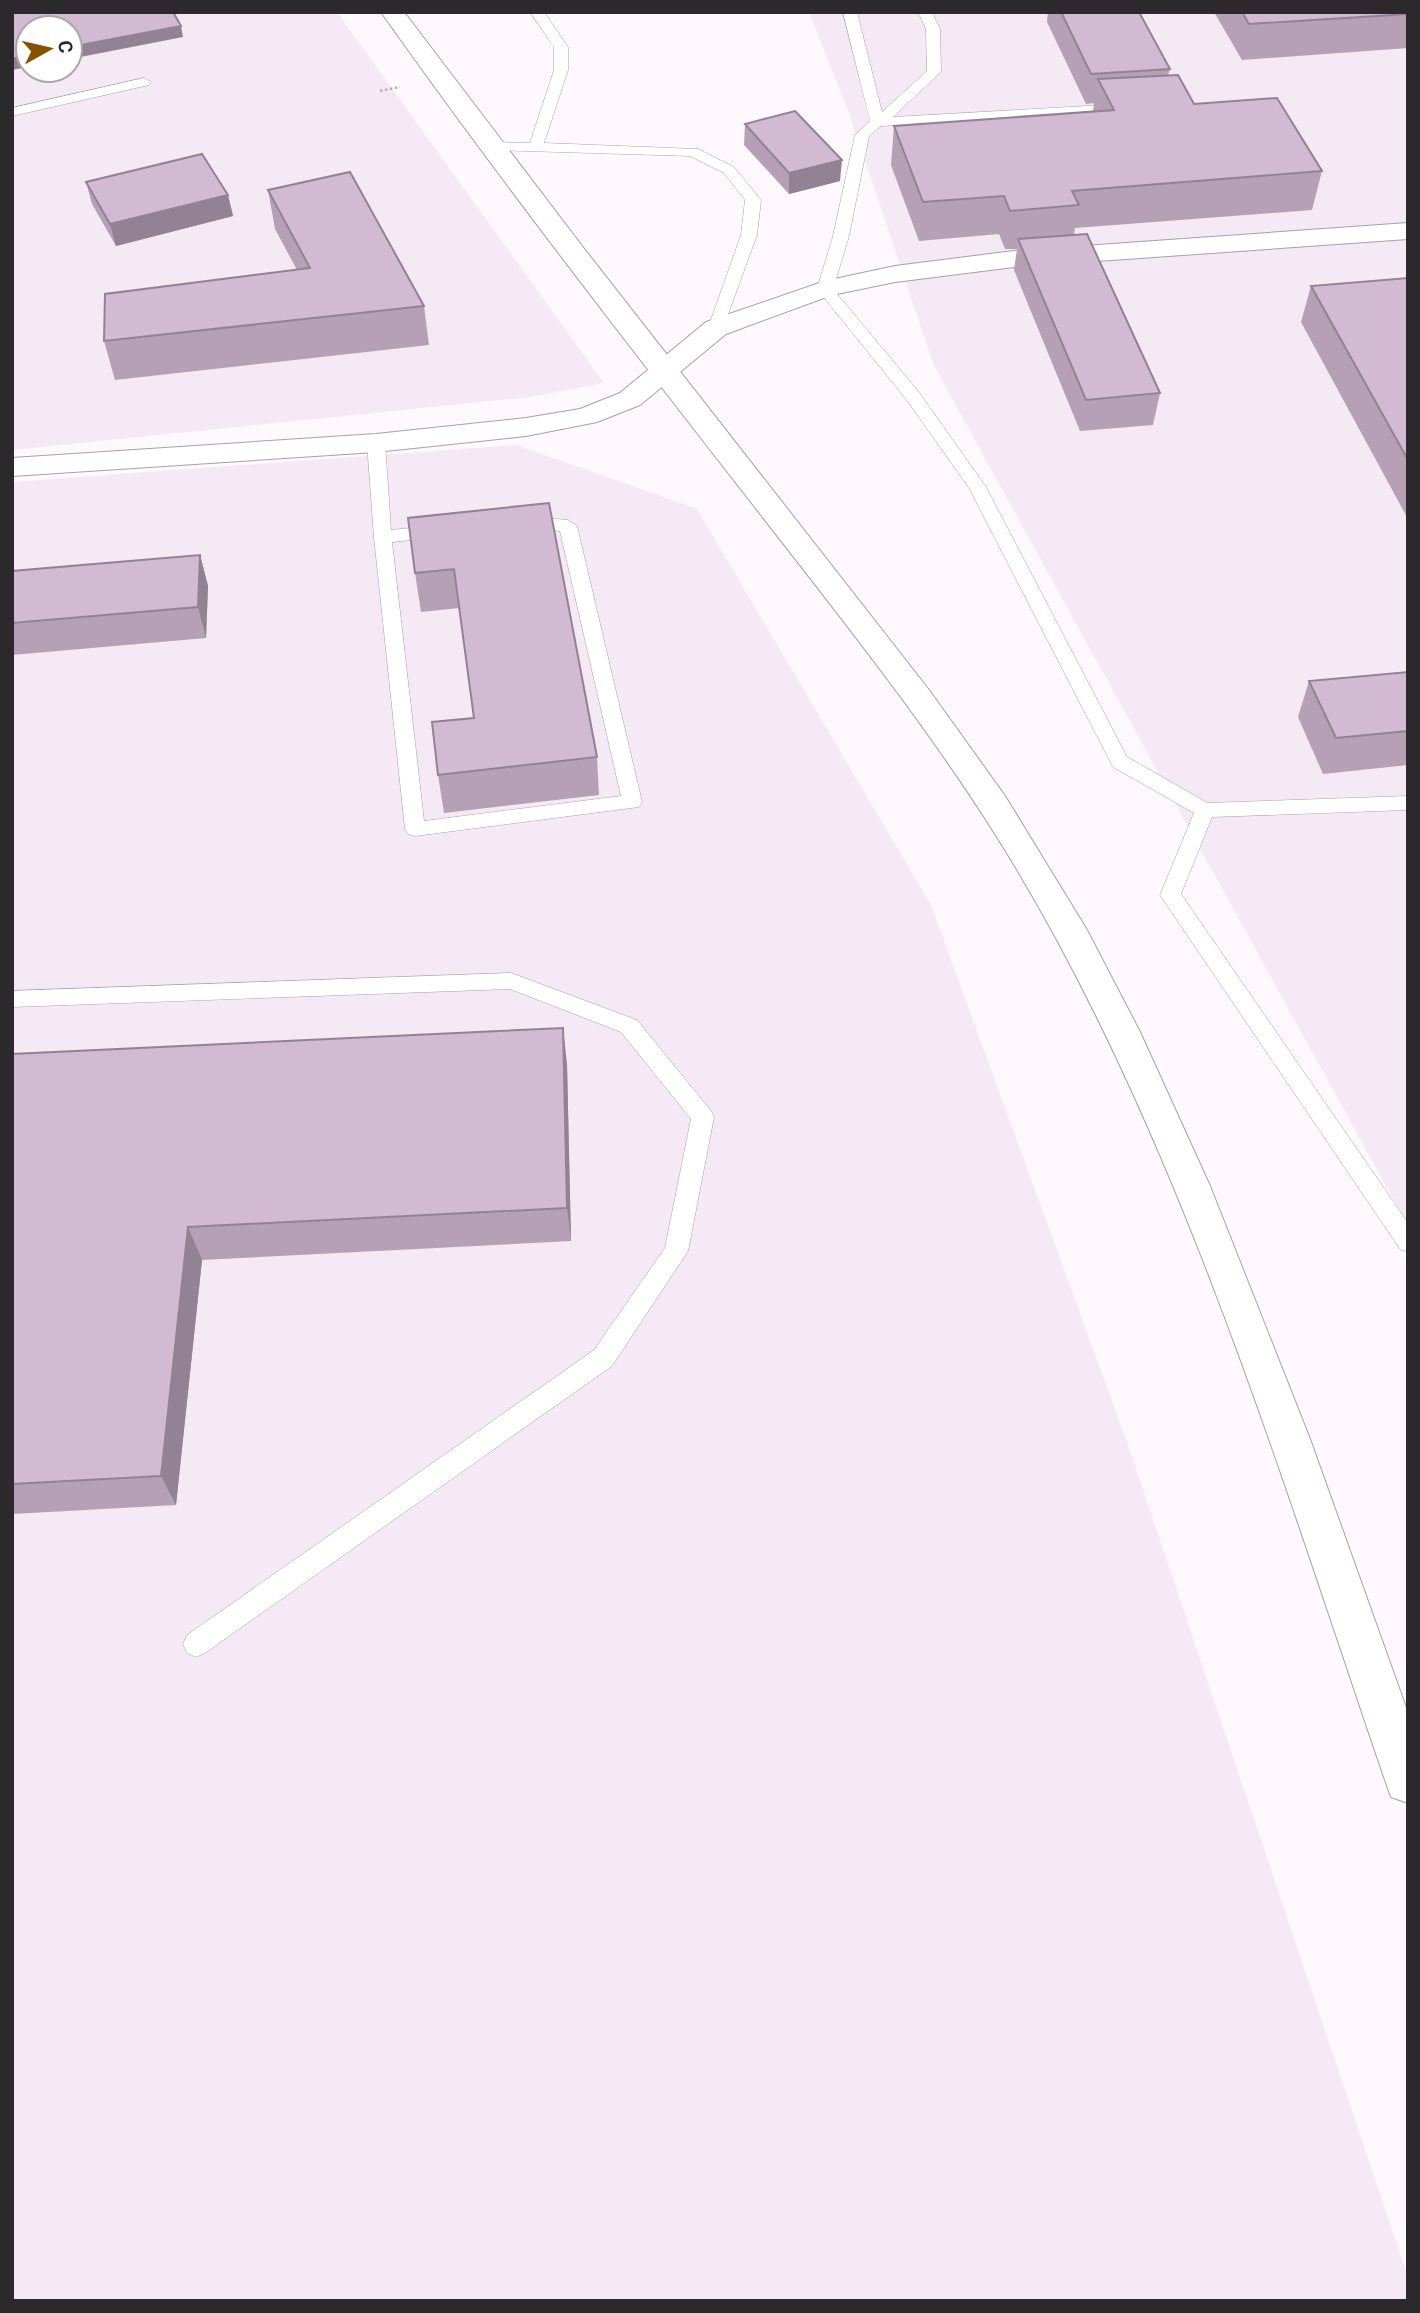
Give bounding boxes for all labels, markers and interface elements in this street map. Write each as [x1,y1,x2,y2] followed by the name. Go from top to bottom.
[14,14,84,84] north arrow
[53,39,78,54] text: С

